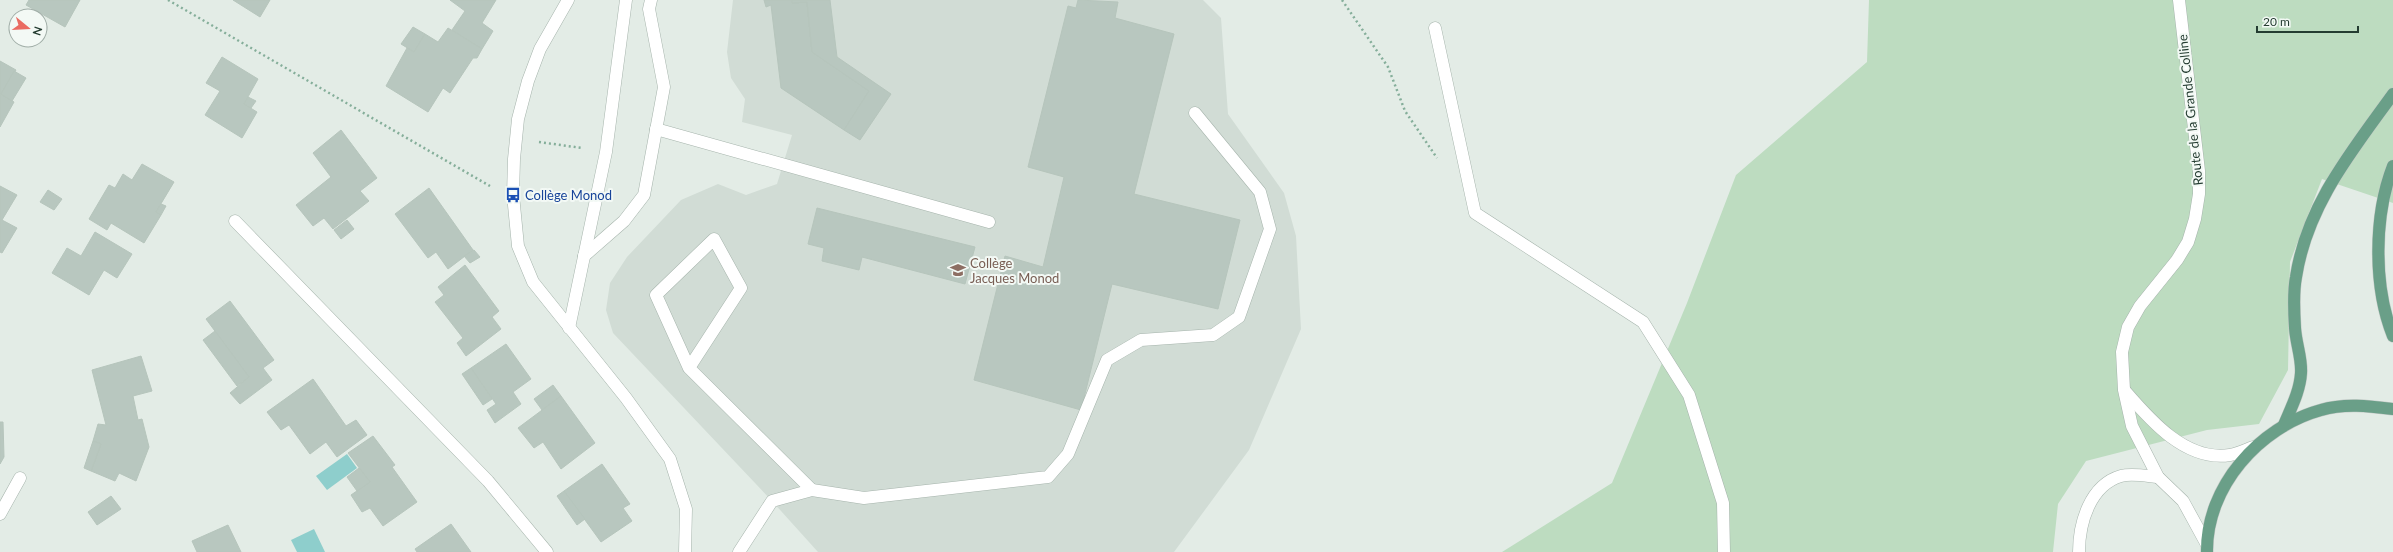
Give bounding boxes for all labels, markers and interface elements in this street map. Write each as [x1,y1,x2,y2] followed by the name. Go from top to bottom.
[8,8,48,48] north arrow
[2257,8,2358,34] scale bar
[2263,14,2290,29] text: 20 m
[30,25,45,37] text: N
[2174,33,2206,186] street label: Route de la Grande Colline
[504,186,522,204] bus stop icon: Collège Monod
[525,187,612,203] place label: Collège Monod
[970,255,1059,286] place label: Collège Jacques Monod
[949,261,967,279] school or university icon: Collège Jacques Monod

